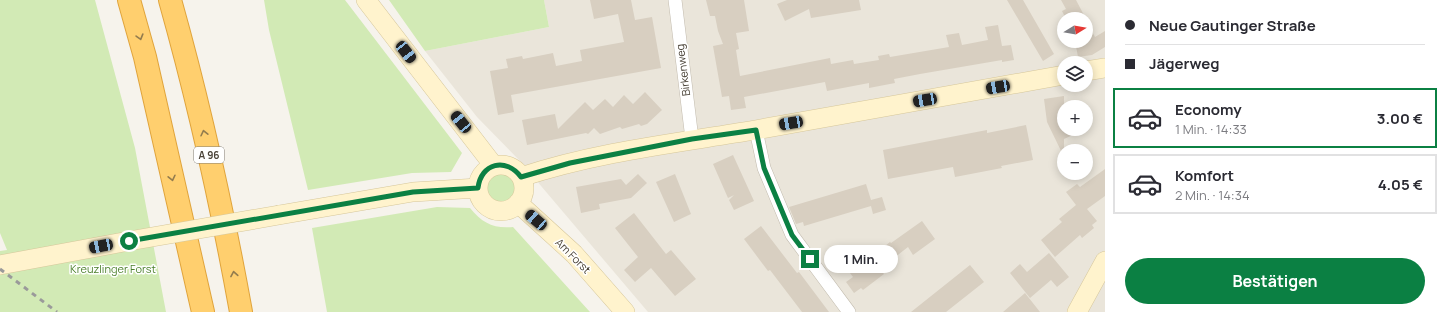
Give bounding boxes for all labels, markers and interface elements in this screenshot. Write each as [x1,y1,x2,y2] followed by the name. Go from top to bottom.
[1057,12,1093,48] north arrow
[1057,12,1093,180] map controls
[1149,15,1316,36] text: Neue Gautinger Straße
[135,34,144,41] one-way arrow
[394,39,418,65] car
[672,43,693,97] street label: Birkenweg
[1149,53,1219,74] text: Jägerweg
[1057,56,1093,92] button: layers
[985,79,1011,95] car
[912,92,938,108] car
[1175,99,1242,120] text: Economy
[1057,100,1093,136] button: +
[1127,100,1163,136] icon: car
[1377,108,1423,129] text: 3.00 €
[449,109,473,135] car
[778,115,804,131] car
[1175,120,1247,138] text: 1 Min. · 14:33
[200,130,209,137] one-way arrow
[1057,144,1093,180] button: −
[194,147,224,163] road number: A 96
[1175,165,1234,186] text: Komfort
[1127,166,1163,202] icon: car
[1378,174,1423,195] text: 4.05 €
[168,175,176,181] one-way arrow
[1175,186,1250,204] text: 2 Min. · 14:34
[523,208,549,232] car
[120,232,138,250] route start
[552,235,594,277] street label: Am Forst
[88,238,114,254] car
[824,245,898,273] callout: 1 Min.
[801,250,819,268] route end
[843,250,879,268] text: 1 Min.
[1125,258,1425,304] button: Bestätigen
[70,261,156,276] park label: Kreuzlinger Forst
[230,271,239,277] one-way arrow

